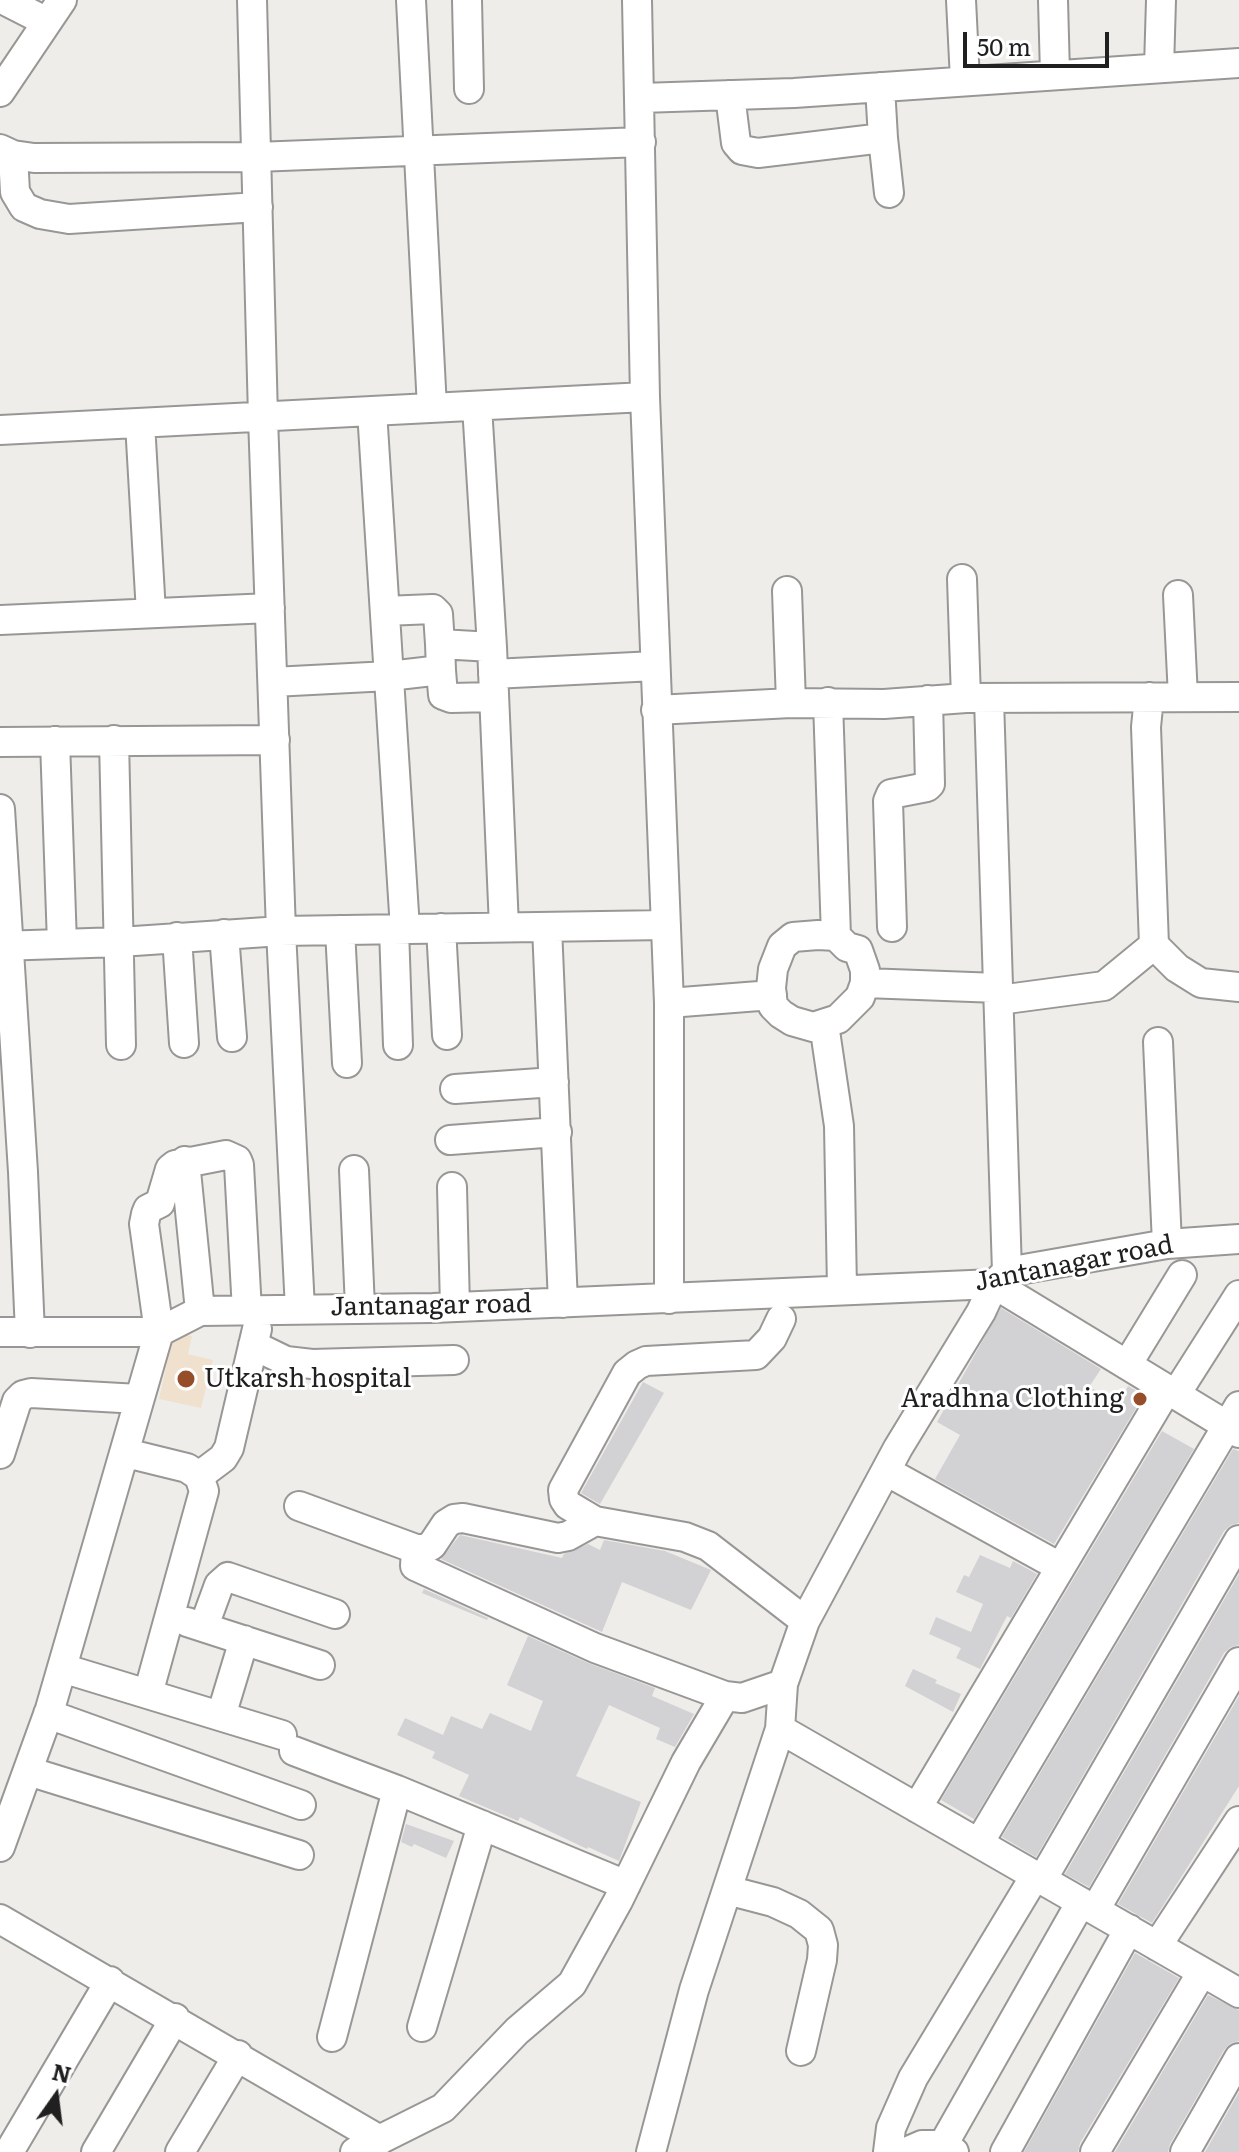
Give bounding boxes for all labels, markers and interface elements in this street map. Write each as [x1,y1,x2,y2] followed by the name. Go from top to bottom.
[967,16,1113,66] scale bar
[977,28,1031,63] text: 50 m
[972,1229,1176,1299] street label: Jantanagar road
[330,1289,532,1323] street label: Jantanagar road
[204,1363,411,1395] place label: Utkarsh hospital
[175,1368,197,1390] marker: Utkarsh hospital
[901,1383,1124,1415] place label: Aradhna Clothing
[1131,1390,1149,1408] marker: Aradhna Clothing
[49,2054,75,2090] text: N
[16,2056,96,2136] north arrow

